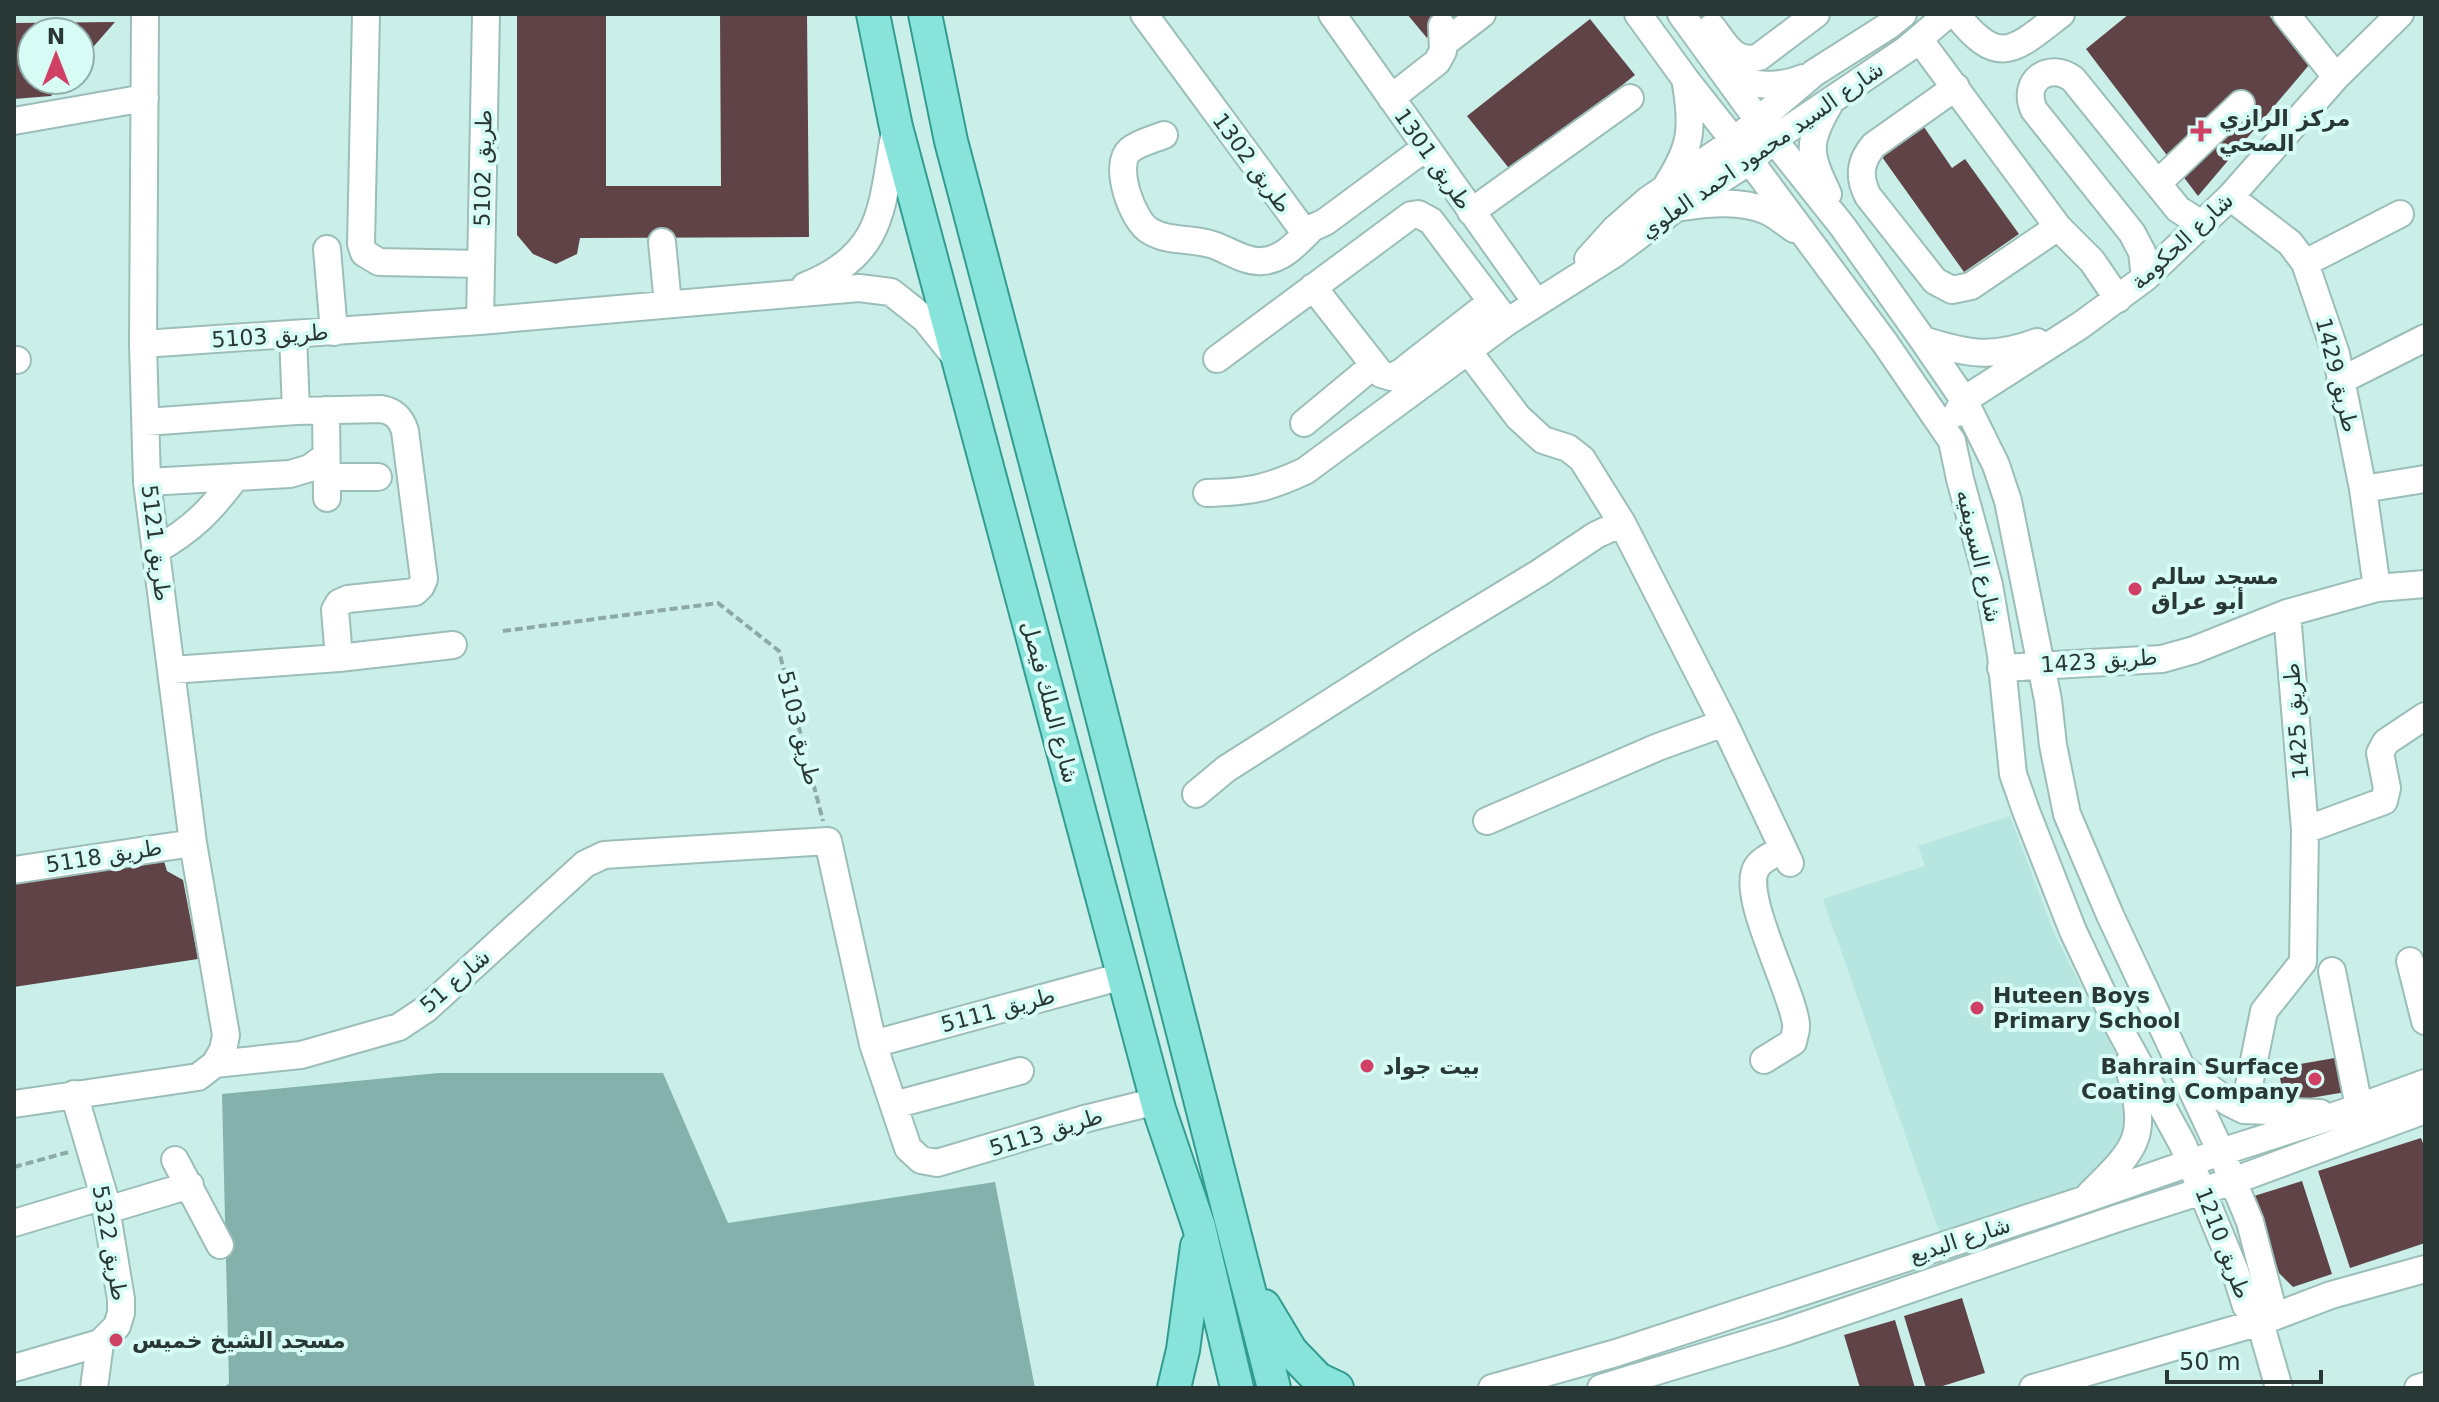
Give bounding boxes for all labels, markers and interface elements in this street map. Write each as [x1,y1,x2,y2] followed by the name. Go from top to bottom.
[16,16,96,96] north arrow
[47,24,65,49] text: N
[1636,56,1888,244] street label: شارع السيد محمود احمد العلوي
[1388,104,1477,215] street label: طريق 1301
[2219,106,2350,157] place label: مركز الرازي الصحي
[1207,108,1297,218] street label: طريق 1302
[469,109,498,227] street label: طريق 5102
[2190,120,2212,142] marker: مركز الرازي الصحي
[2126,188,2238,294] street label: شارع الحكومة
[2310,315,2363,435] street label: طريق 1429
[211,319,329,354] street label: طريق 5103
[135,483,176,603] street label: طريق 5121
[1952,487,2006,625] street label: شارع السويفيه
[2151,564,2279,615] place label: مسجد سالم أبو عراق
[2126,580,2144,598] marker: مسجد سالم أبو عراق
[1016,618,1084,786] street label: شارع الملك فيصل
[2040,644,2158,679] street label: طريق 1423
[2278,661,2315,780] street label: طريق 1425
[772,668,825,788] street label: طريق 5103
[44,834,164,878] street label: طريق 5118
[415,944,495,1018] street label: شارع 51
[938,983,1058,1038] street label: طريق 5111
[1993,983,2180,1033] place label: Huteen Boys Primary School
[1968,999,1986,1017] marker: Huteen Boys Primary School
[1383,1054,1480,1080] place label: بيت جواد
[2081,1054,2299,1104] place label: Bahrain Surface Coating Company
[1358,1057,1376,1075] marker: بيت جواد
[2306,1070,2324,1088] marker: Bahrain Surface Coating Company
[986,1103,1106,1162] street label: طريق 5113
[87,1183,132,1303] street label: طريق 5322
[2189,1184,2256,1303] street label: طريق 1210
[1906,1212,2014,1268] street label: شارع البديع
[132,1328,346,1354] place label: مسجد الشيخ خميس
[107,1331,125,1349] marker: مسجد الشيخ خميس
[2167,1334,2321,1384] scale bar
[2179,1348,2241,1376] text: 50 m

